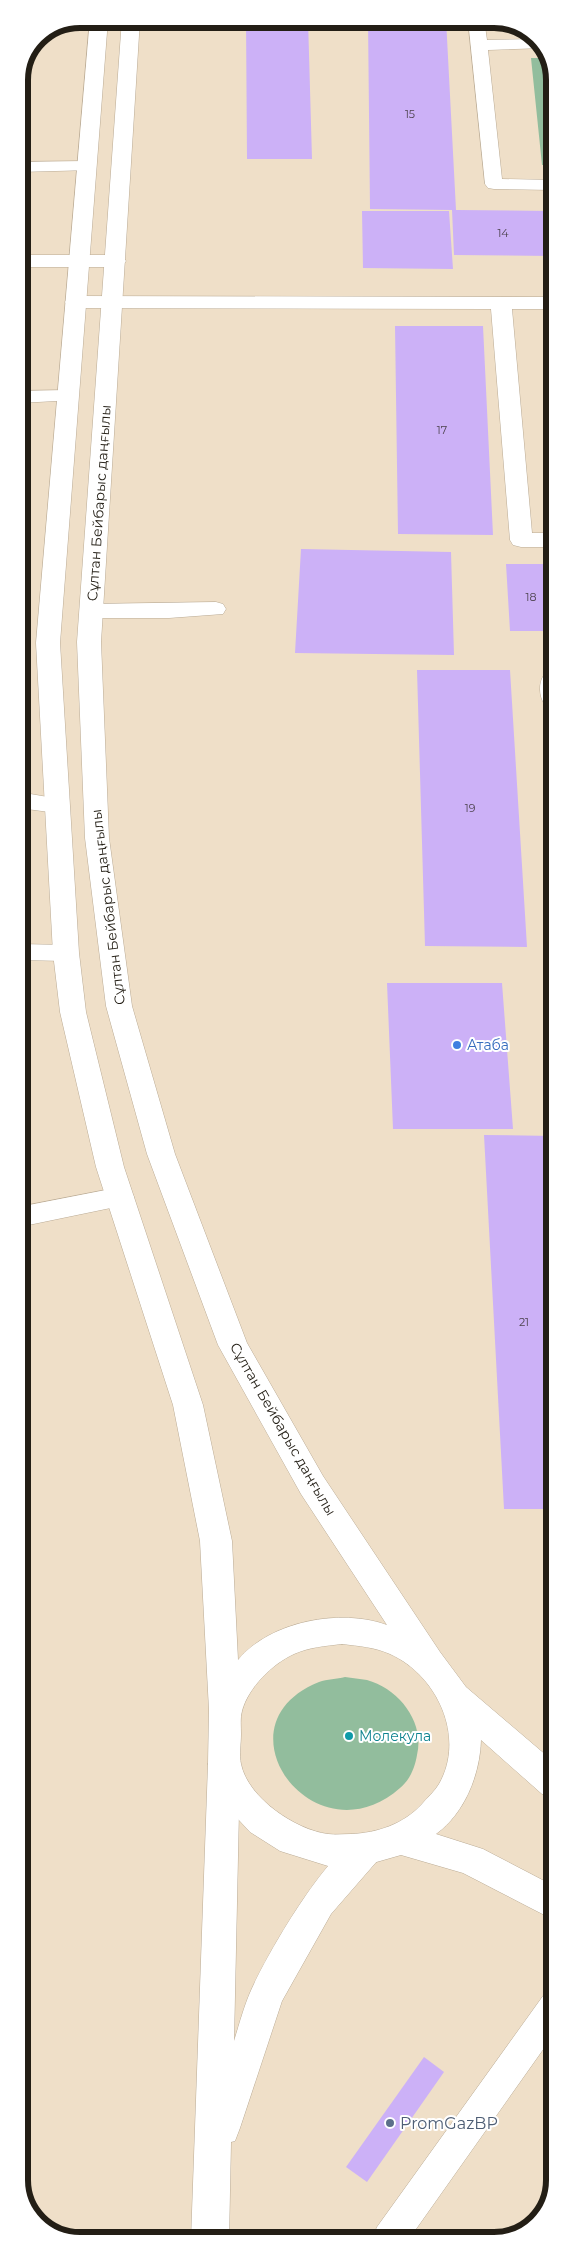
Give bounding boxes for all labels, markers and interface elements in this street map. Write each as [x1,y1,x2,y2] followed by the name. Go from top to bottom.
[405,107,415,121] house number: 15
[497,226,509,240] house number: 14
[83,404,115,602] street label: Сұлтан Бейбарыс даңғылы
[437,423,447,437] house number: 17
[526,590,537,604] house number: 18
[465,801,476,815] house number: 19
[87,808,129,1006] street label: Сұлтан Бейбарыс даңғылы
[467,1036,509,1054] place label: Атаба
[451,1039,463,1051] marker: Атаба
[519,1315,529,1329] house number: 21
[226,1339,340,1519] street label: Сұлтан Бейбарыс даңғылы
[359,1727,431,1745] place label: Молекула
[343,1730,355,1742] marker: Молекула
[400,2114,498,2133] place label: PromGazBP
[384,2117,396,2129] marker: PromGazBP

